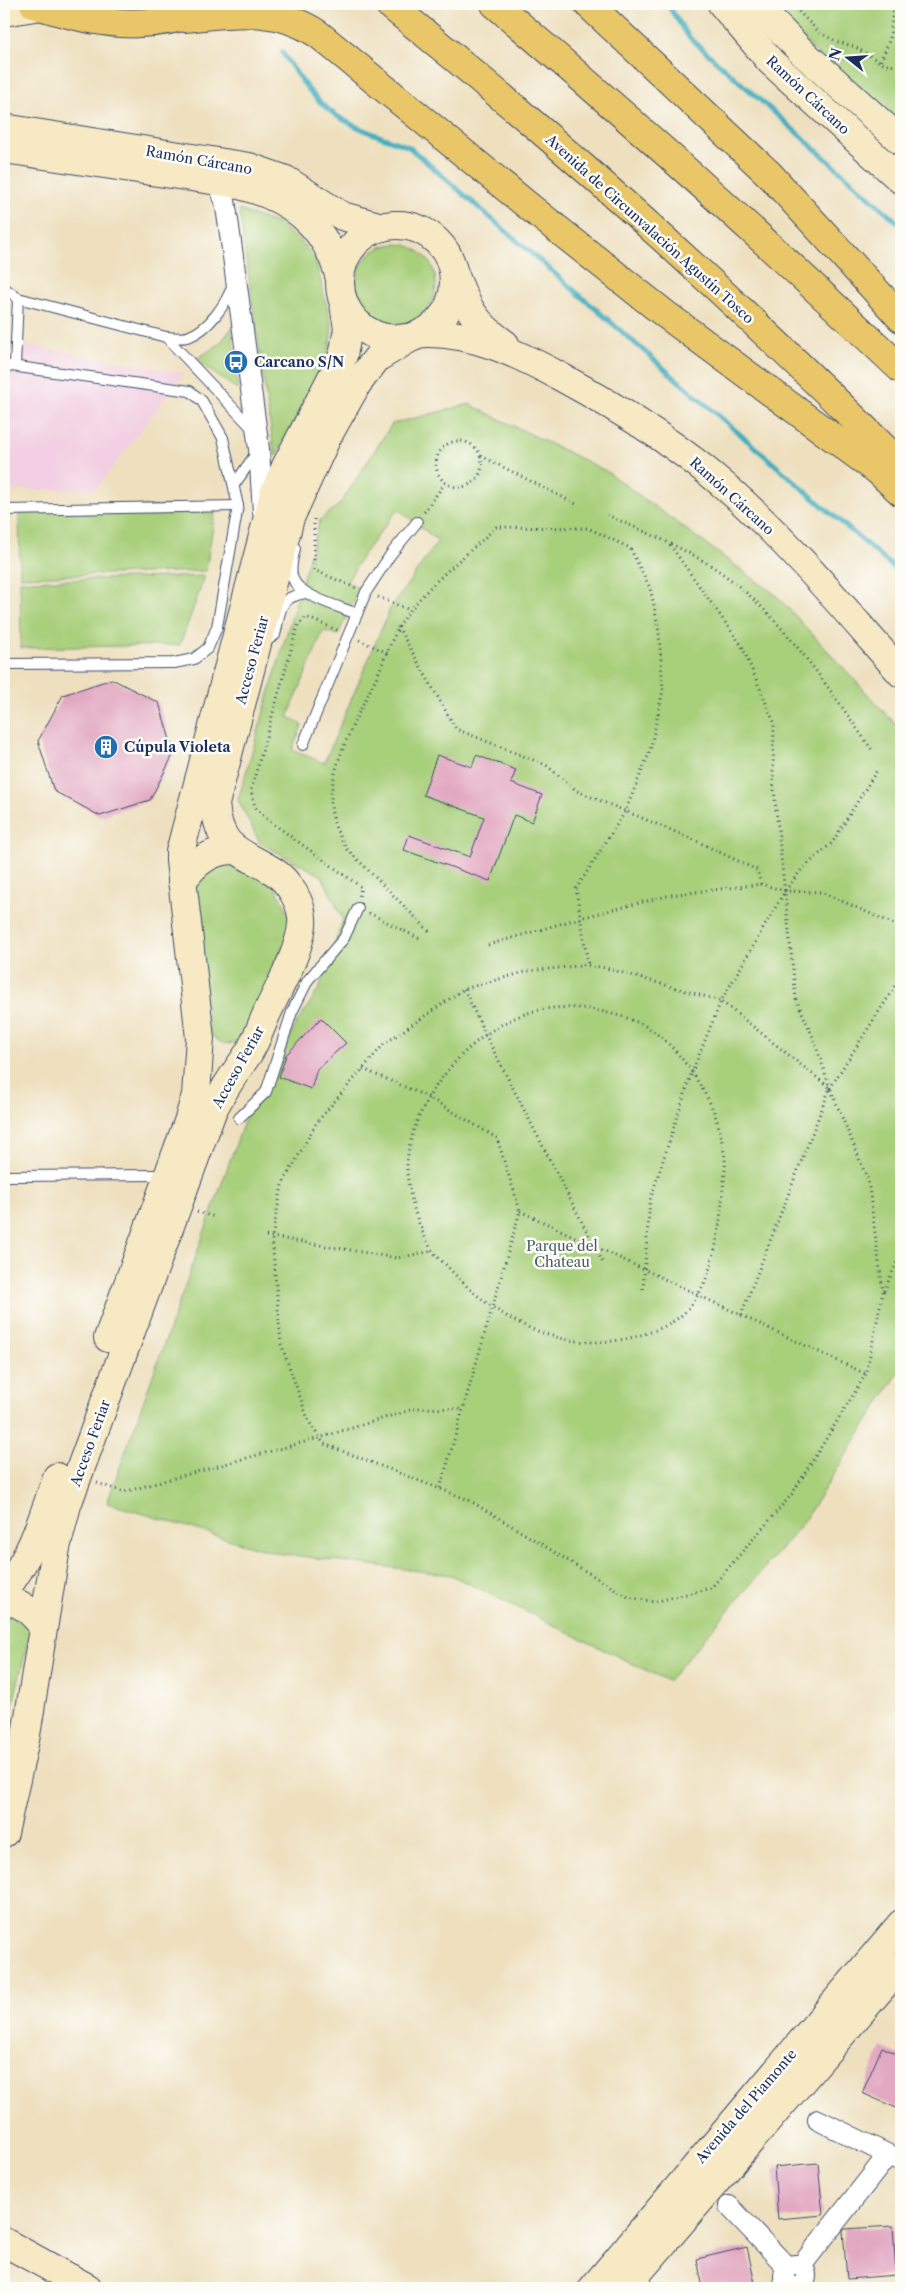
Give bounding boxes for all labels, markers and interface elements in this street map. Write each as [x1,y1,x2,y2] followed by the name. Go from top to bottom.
[822,32,872,82] north arrow
[825,46,846,63] text: N
[762,52,854,138] street label: Ramón Cárcano
[541,130,758,327] street label: Avenida de Circunvalación Agustín Tosco
[144,142,254,178] street label: Ramón Cárcano
[223,349,249,375] bus stop icon: Carcano S/N
[254,353,344,371] place label: Carcano S/N
[686,453,778,539] street label: Ramón Cárcano
[231,614,272,707] street label: Acceso Feriar
[93,734,119,760] building icon: Cúpula Violeta
[124,738,232,756] place label: Cúpula Violeta
[208,1023,268,1112] street label: Acceso Feriar
[526,1237,598,1271] park label: Parque del Chateau
[66,1397,114,1490] street label: Acceso Feriar
[691,2045,801,2168] street label: Avenida del Piamonte

